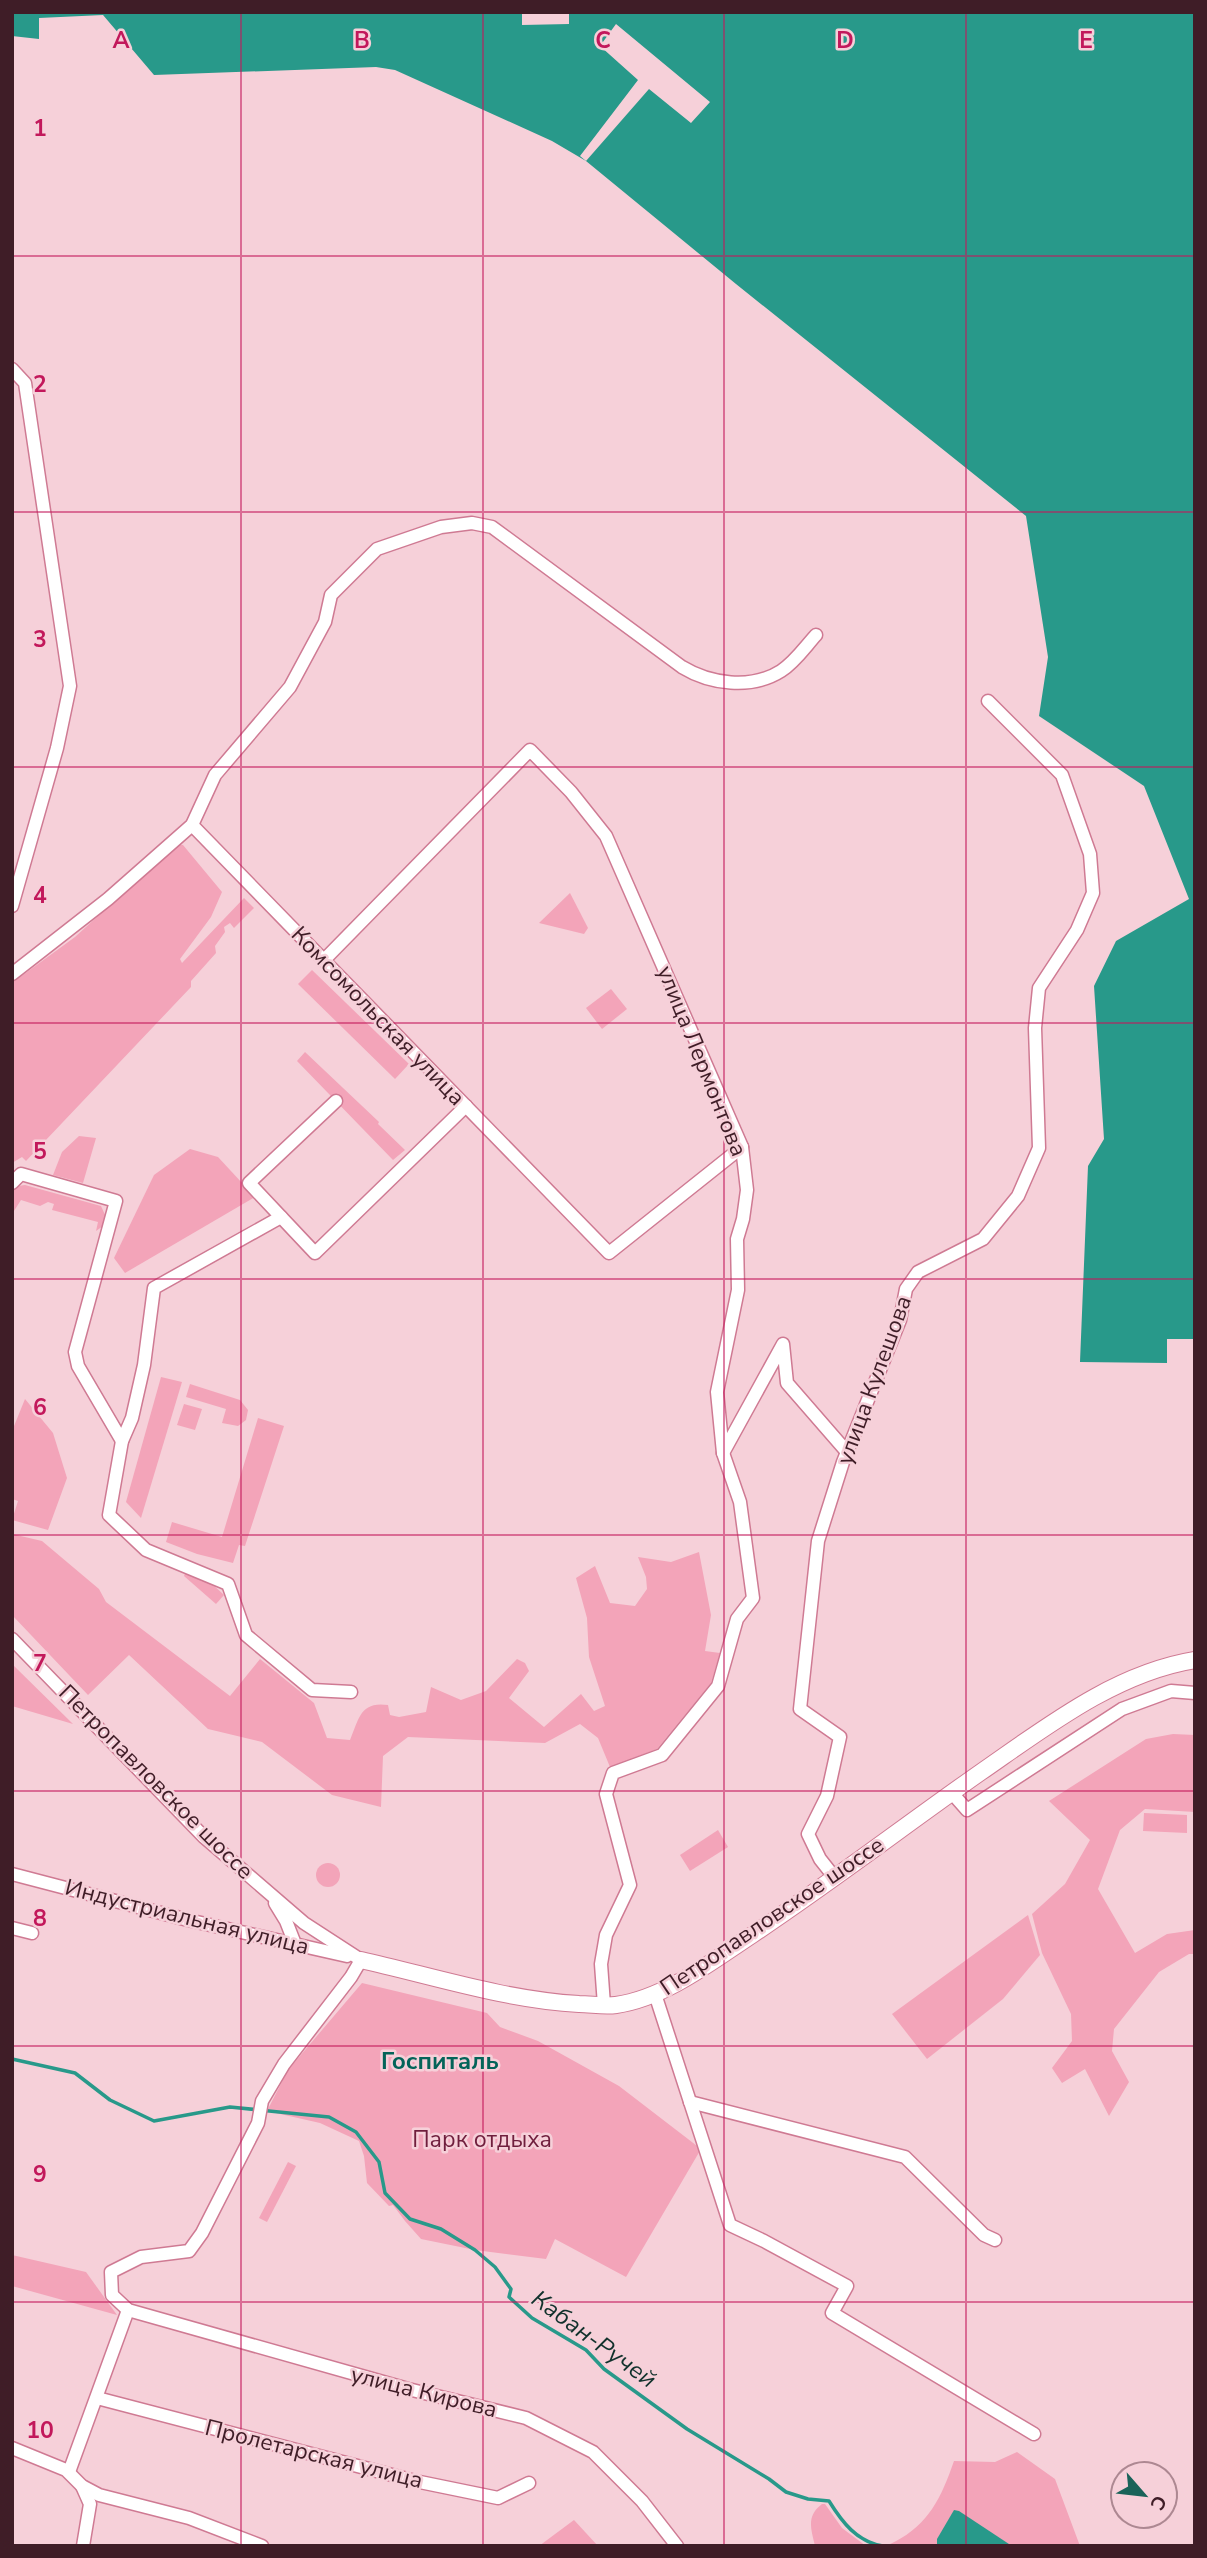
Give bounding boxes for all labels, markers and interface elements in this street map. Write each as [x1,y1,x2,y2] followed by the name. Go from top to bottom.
[112,25,130,56] text: A
[354,25,370,56] text: B
[595,25,611,56] text: C
[836,25,854,56] text: D
[1079,25,1093,56] text: E
[33,113,47,144] text: 1
[33,369,47,400] text: 2
[33,624,47,655] text: 3
[33,880,47,911] text: 4
[284,920,472,1112] street label: Комсомольская улица
[650,961,754,1161] street label: улица Лермонтова
[33,1136,47,1167] text: 5
[829,1291,919,1469] street label: улица Кулешова
[33,1392,47,1423] text: 6
[33,1648,47,1679] text: 7
[52,1678,260,1886] street label: Петропавловское шоссе
[654,1829,890,2003] street label: Петропавловское шоссе
[62,1872,312,1962] street label: Индустриальная улица
[33,1903,47,1934] text: 8
[381,2045,499,2077] district label: Госпиталь
[412,2124,552,2155] park label: Парк отдыха
[33,2159,47,2190] text: 9
[525,2283,663,2395] water label: Кабан-Ручей
[348,2359,500,2425] street label: улица Кирова
[202,2412,426,2496] street label: Пролетарская улица
[26,2415,54,2446] text: 10
[1109,2460,1179,2530] north arrow
[1144,2491,1173,2514] text: С

